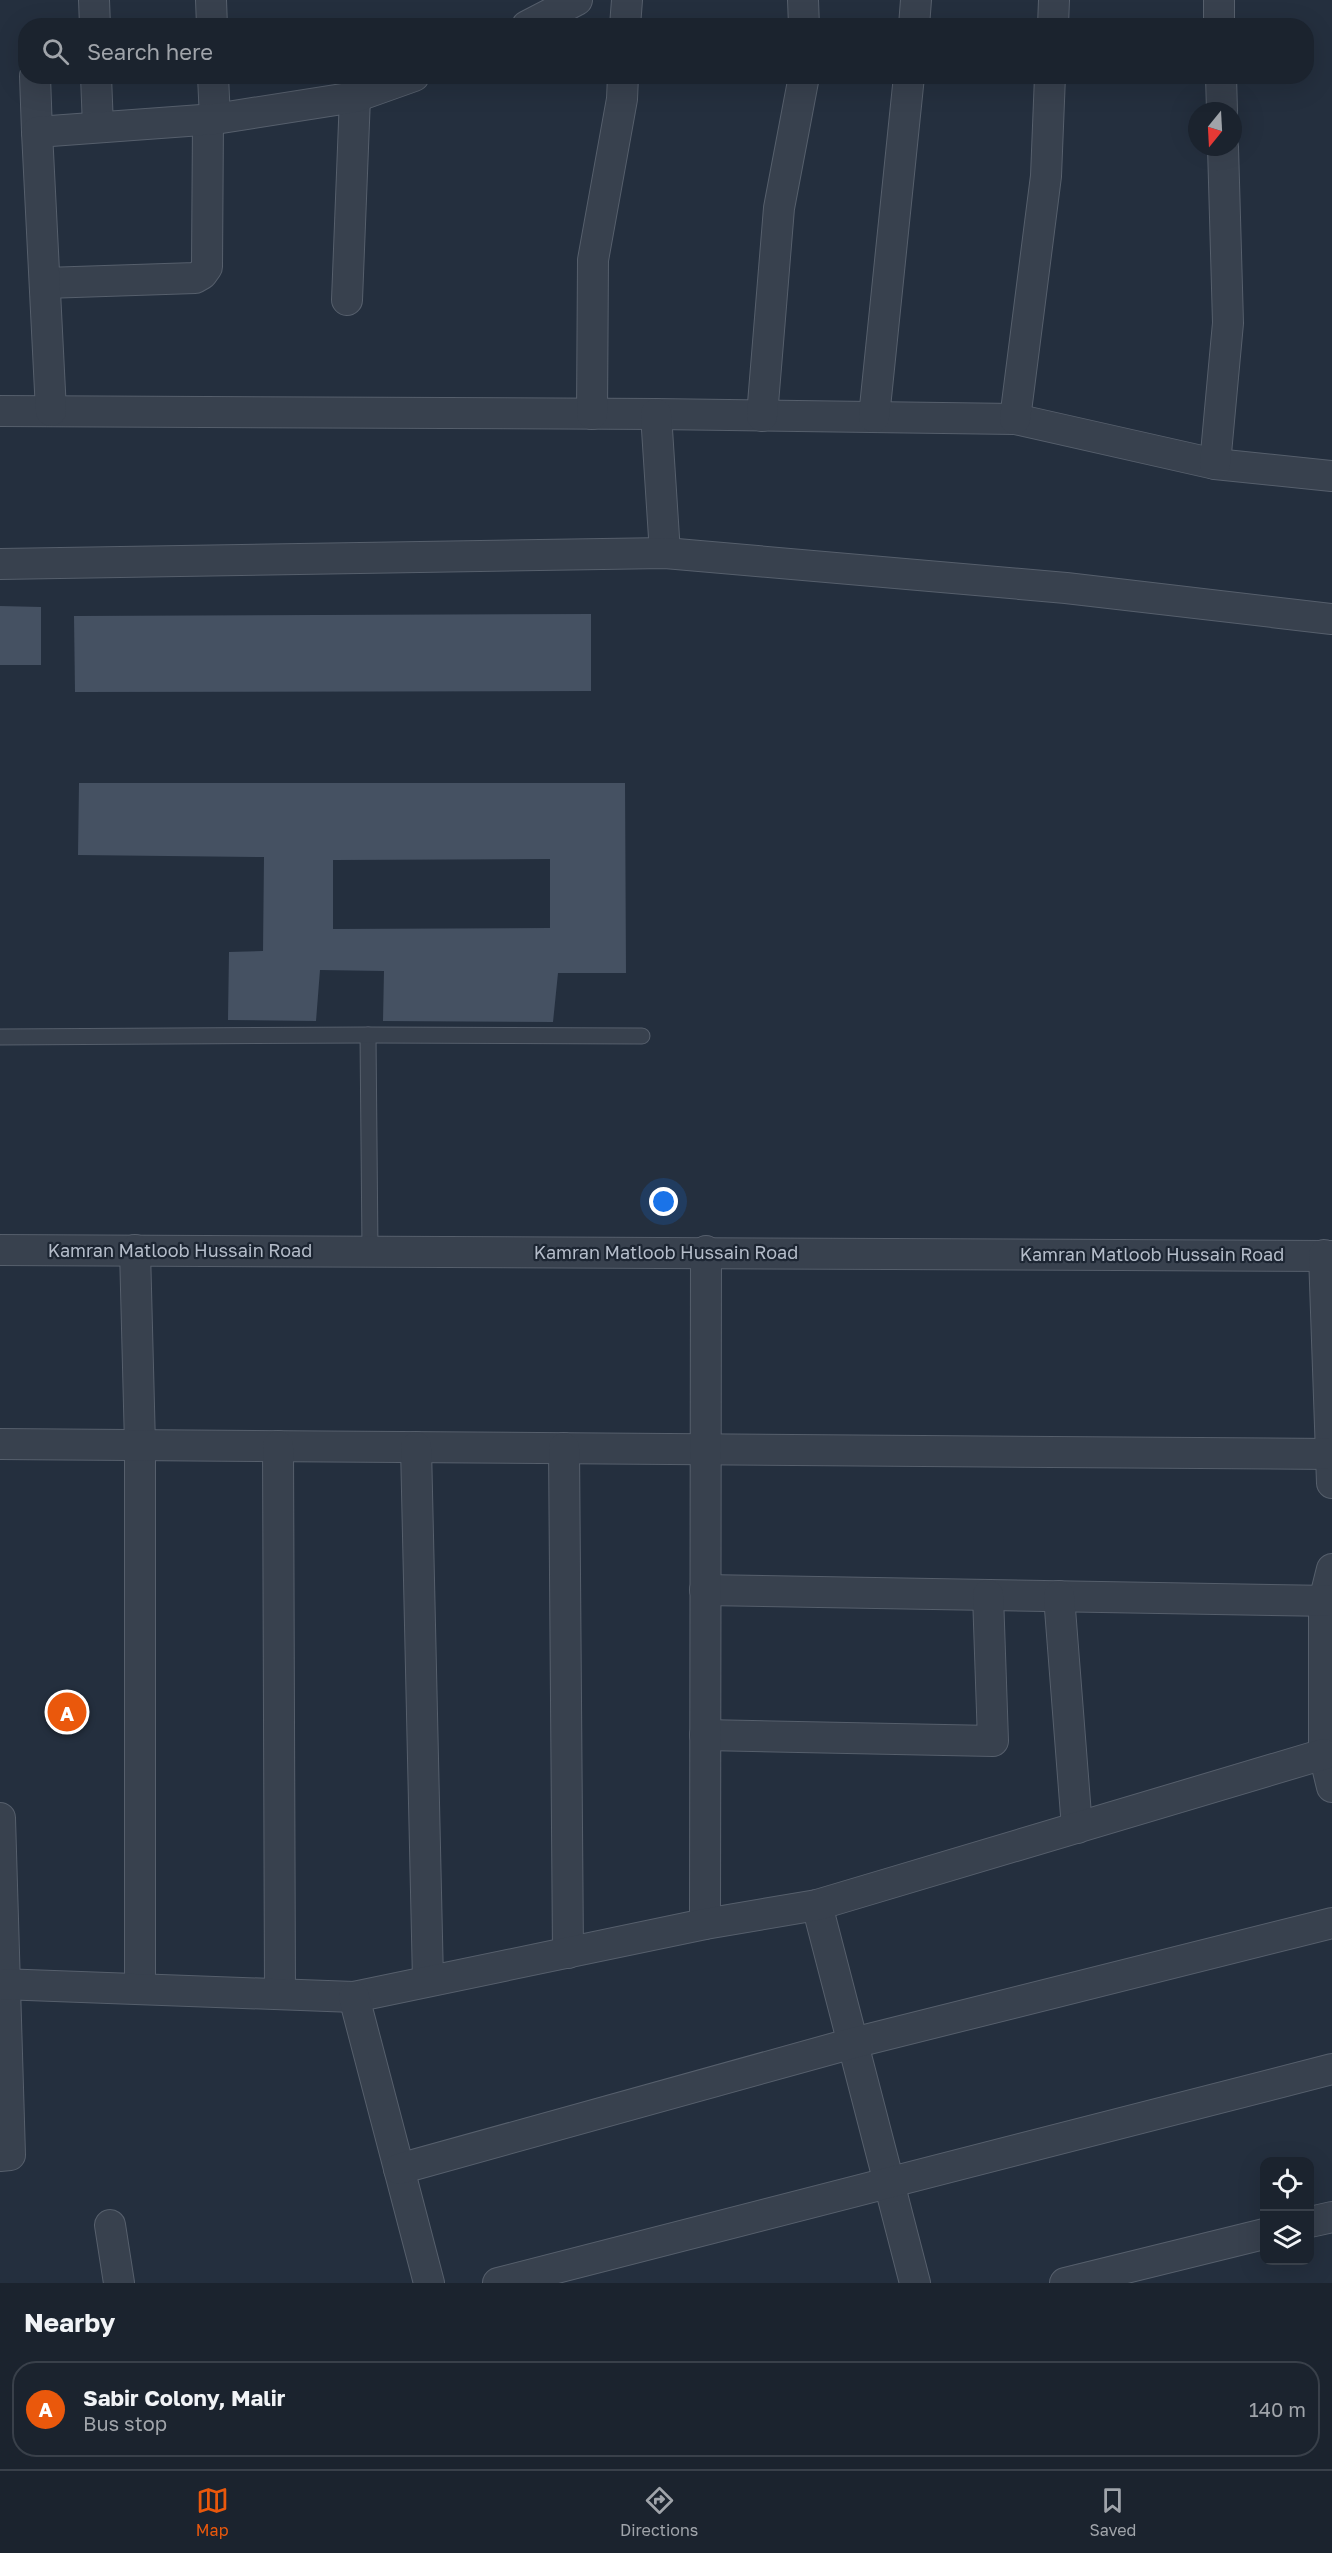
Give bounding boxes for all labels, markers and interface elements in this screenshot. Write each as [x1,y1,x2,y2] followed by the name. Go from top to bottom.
[18,18,1314,84] search box
[39,35,72,68] icon: search
[87,38,213,65] text: Search here
[1188,102,1242,156] north arrow
[649,1187,678,1216] your location
[48,1239,312,1261] street label: Kamran Matloob Hussain Road
[534,1241,798,1263] street label: Kamran Matloob Hussain Road
[1020,1243,1284,1265] street label: Kamran Matloob Hussain Road
[48,1690,86,1734] pin: A
[1260,2157,1314,2265] map controls
[1260,2157,1314,2211] button: locate
[1260,2211,1314,2265] button: layers
[24,2307,115,2338] text: Nearby
[83,2384,285,2411] text: Sabir Colony, Malir
[38,2397,53,2421] text: A
[1249,2397,1306,2421] text: 140 m
[83,2411,167,2435] text: Bus stop
[196,2484,229,2540] tab: Map
[620,2484,698,2540] tab: Directions
[1090,2484,1136,2540] tab: Saved

